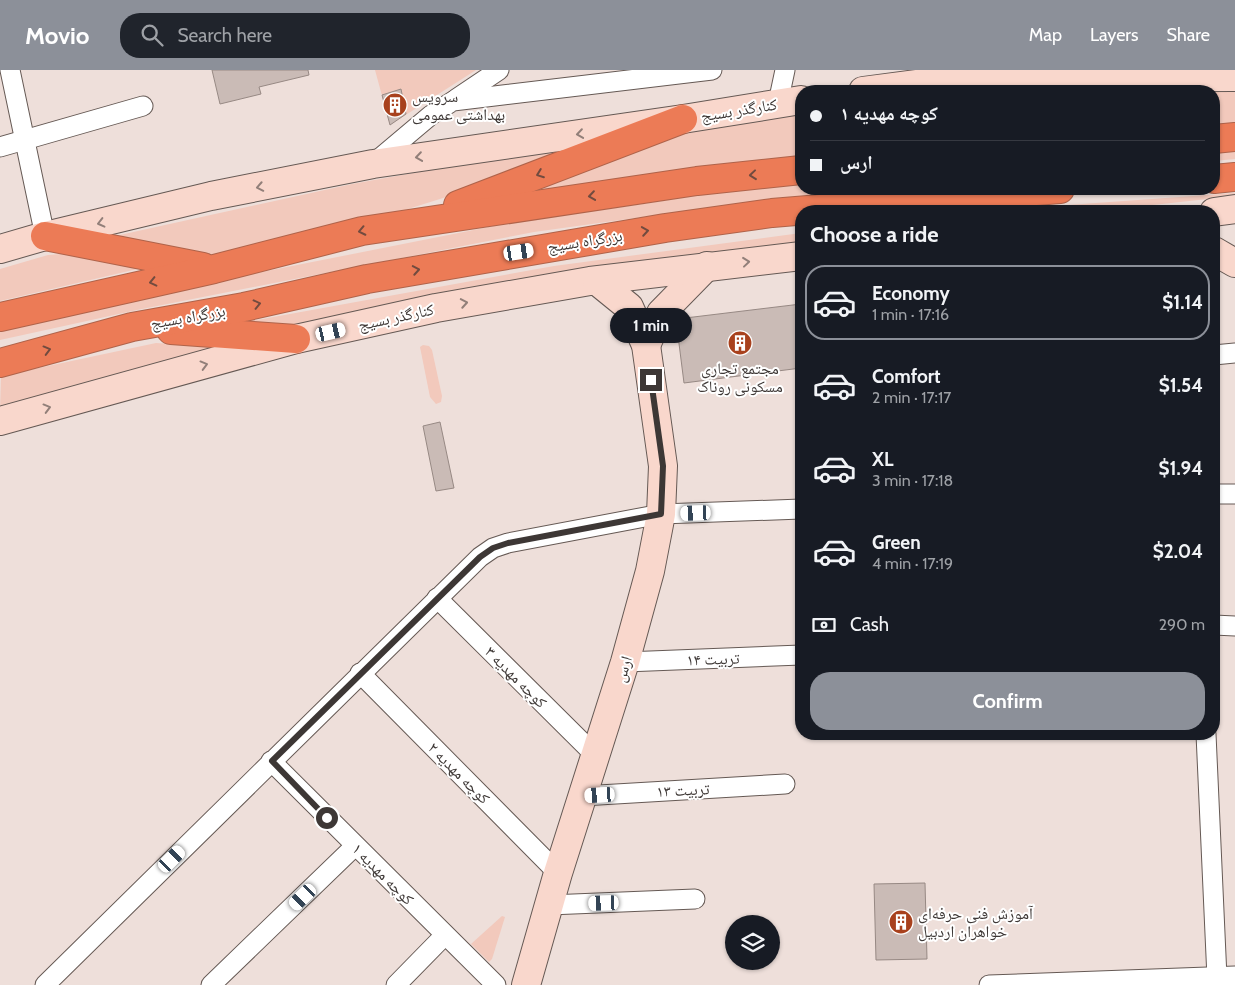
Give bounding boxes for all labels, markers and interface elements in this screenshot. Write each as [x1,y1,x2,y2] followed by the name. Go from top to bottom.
[120,13,470,58] search box
[25,21,90,50] text: Movio
[138,21,166,49] icon: search
[178,24,272,47] text: Search here
[1029,24,1062,46] text: Map
[1090,24,1139,46] text: Layers
[1167,24,1210,46] text: Share
[412,87,505,125] place label: سرویس بهداشتی عمومی
[382,92,408,118] building icon: سرویس بهداشتی عمومی
[700,95,779,126] street label: کنارگذر بسیج
[840,102,938,125] text: کوچه مهدیه ۱
[576,128,584,139] one-way arrow
[840,151,873,174] text: ارس
[415,152,424,162] one-way arrow
[536,168,545,178] one-way arrow
[748,169,756,180] one-way arrow
[255,181,264,191] one-way arrow
[587,191,596,201] one-way arrow
[97,217,106,228] one-way arrow
[810,221,939,248] text: Choose a ride
[357,225,366,236] one-way arrow
[546,226,624,257] street label: بزرگراه بسیج
[641,227,649,237] one-way arrow
[503,242,534,262] car
[742,257,750,268] one-way arrow
[411,265,420,275] one-way arrow
[149,276,158,287] one-way arrow
[812,280,857,325] icon: car
[872,282,950,305] text: Economy
[1162,291,1203,314] text: $1.14
[252,299,261,310] one-way arrow
[460,299,468,309] one-way arrow
[356,300,436,335] street label: کنارگذر بسیج
[149,301,227,334] street label: بزرگراه بسیج
[872,305,949,324] text: 1 min · 17:16
[610,308,692,342] callout: 1 min
[633,316,669,335] text: 1 min
[314,321,347,343] car
[727,330,753,356] building icon: مجتمع تجاری مسکونی روناک
[43,346,51,356] one-way arrow
[697,359,783,397] place label: مجتمع تجاری مسکونی روناک
[199,360,207,370] one-way arrow
[812,363,857,408] icon: car
[872,365,941,388] text: Comfort
[640,369,662,391] route end
[1159,374,1203,397] text: $1.54
[872,388,951,407] text: 2 min · 17:17
[43,403,51,414] one-way arrow
[812,446,857,491] icon: car
[872,448,893,471] text: XL
[1159,457,1203,480] text: $1.94
[872,471,953,490] text: 3 min · 17:18
[680,505,711,521] car
[812,529,857,574] icon: car
[872,531,921,554] text: Green
[1153,540,1203,563] text: $2.04
[872,554,953,573] text: 4 min · 17:19
[810,611,838,639] icon: cash
[850,613,889,636] text: Cash
[1159,615,1205,634] text: 290 m
[481,642,551,712] street label: کوچه مهدیه ۳
[686,649,740,669] street label: تربیت ۱۴
[610,654,637,685] street label: ارس
[810,672,1205,730] button: Confirm
[424,738,494,808] street label: کوچه مهدیه ۲
[656,779,710,801] street label: تربیت ۱۳
[584,787,615,803] car
[316,807,338,829] route start
[348,839,418,909] street label: کوچه مهدیه ۱
[156,843,187,875] car
[286,881,319,913] car
[588,895,619,911] car
[918,904,1034,942] place label: آموزش فنی حرفه‌ای خواهران اردبیل
[888,909,914,935] building icon: آموزش فنی حرفه‌ای خواهران اردبیل
[725,915,780,970] map controls
[725,915,780,970] button: layers

